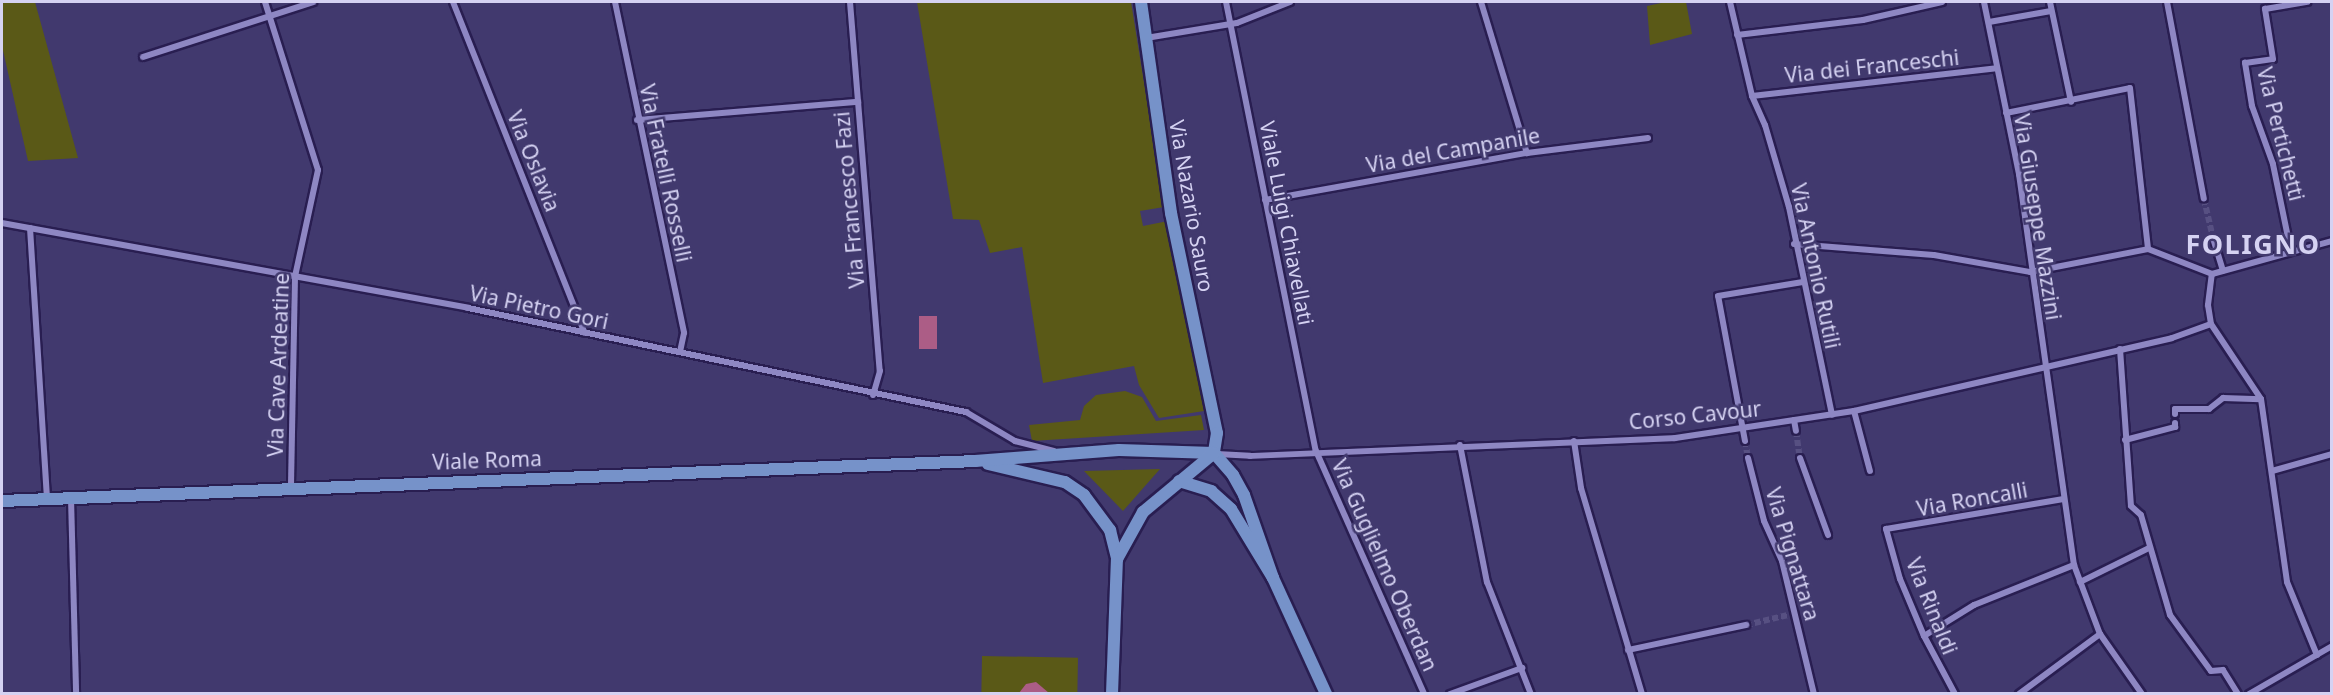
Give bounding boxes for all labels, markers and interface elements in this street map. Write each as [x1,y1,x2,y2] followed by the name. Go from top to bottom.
[1784,44,1960,88] street label: Via dei Franceschi
[2252,65,2310,203] street label: Via Pertichetti
[635,82,697,264] street label: Via Fratelli Rosselli
[502,107,566,215] street label: Via Oslavia
[829,111,869,289] street label: Via Francesco Fazi
[2009,112,2067,322] street label: Via Giuseppe Mazzini
[1164,118,1220,294] street label: Via Nazario Sauro
[1255,119,1319,327] street label: Viale Luigi Chiavellati
[1364,122,1542,178] street label: Via del Campanile
[1786,181,1846,351] street label: Via Antonio Rutili
[2185,228,2321,260] district label: FOLIGNO
[262,272,294,458] street label: Via Cave Ardeatine
[467,280,611,334] street label: Via Pietro Gori
[1628,396,1762,434] street label: Corso Cavour
[432,445,542,475] street label: Viale Roma
[1327,455,1443,675] street label: Via Guglielmo Oberdan
[1915,477,2029,521] street label: Via Roncalli
[1761,484,1825,624] street label: Via Pignattara
[1901,554,1963,658] street label: Via Rinaldi

